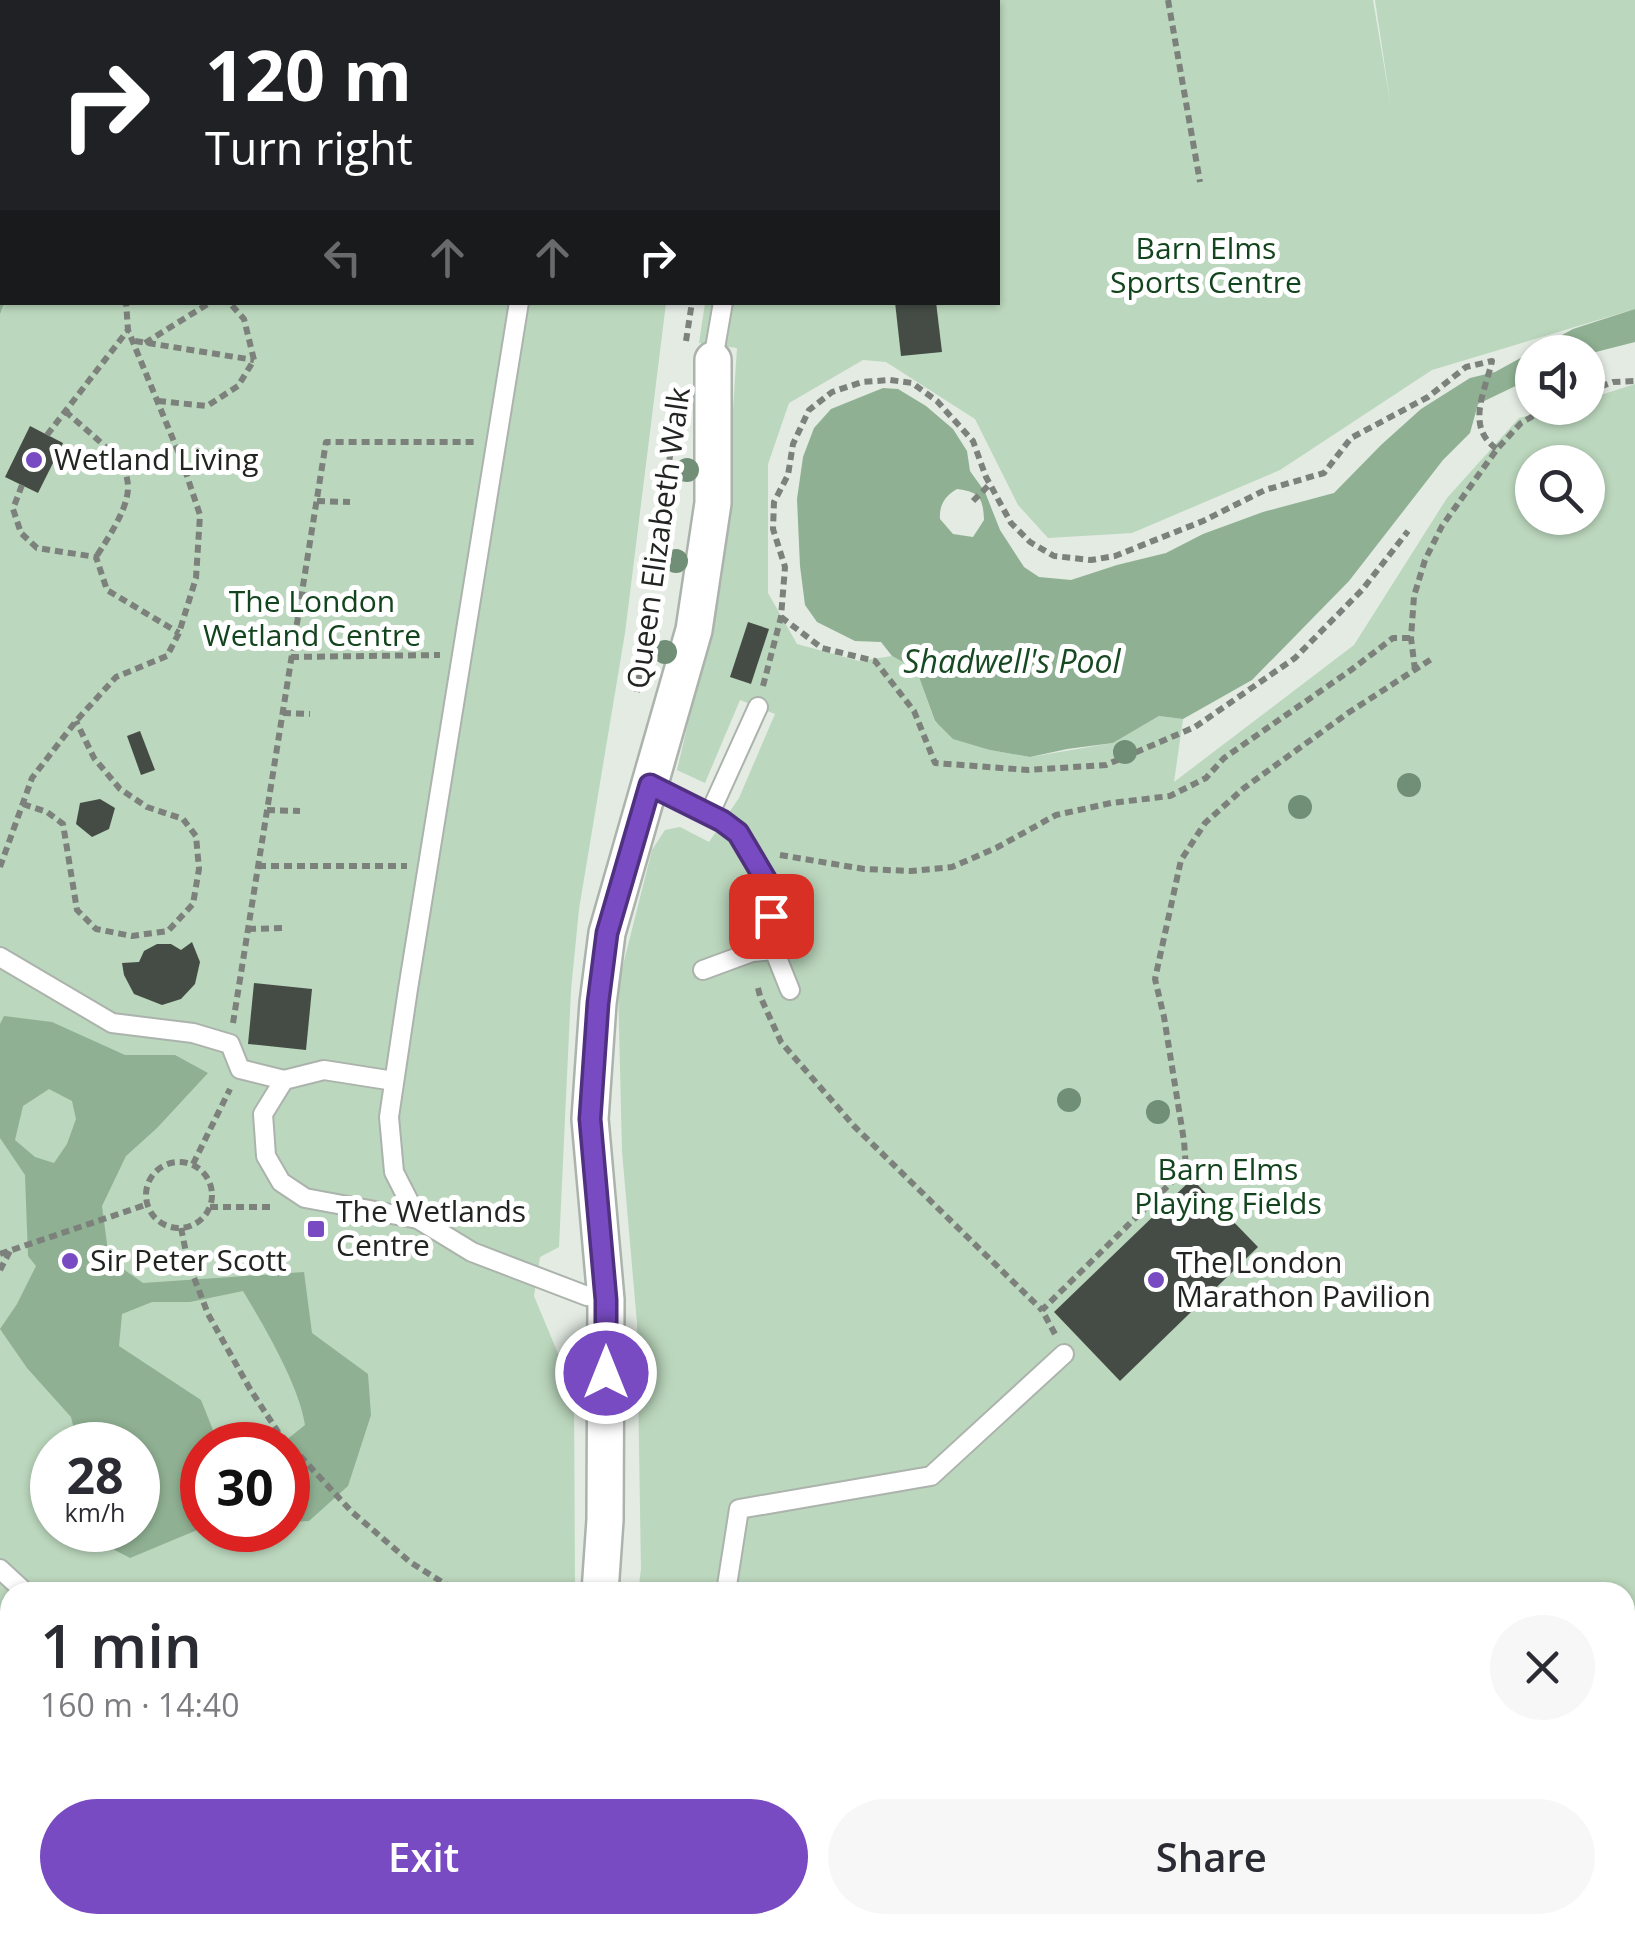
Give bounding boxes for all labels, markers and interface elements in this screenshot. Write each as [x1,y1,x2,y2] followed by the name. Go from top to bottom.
[205,26,412,122] text: 120 m
[40,40,170,170] icon: right
[205,117,413,178] text: Turn right
[1110,227,1302,302] park label: Barn Elms Sports Centre
[315,230,370,285] icon: left
[420,230,475,285] icon: ahead
[525,230,580,285] icon: ahead
[630,230,685,285] icon: right
[1515,335,1605,535] map controls
[1515,335,1605,425] button: sound
[616,384,699,691] street label: Queen Elizabeth Walk
[54,438,259,479] place label: Wetland Living
[1515,445,1605,535] button: search
[23,449,45,471] marker: Wetland Living
[203,580,421,655] park label: The London Wetland Centre
[903,639,1122,682] water label: Shadwell's Pool
[729,874,814,959] pin
[744,889,799,944] icon: arrive
[1134,1148,1322,1223] park label: Barn Elms Playing Fields
[336,1190,526,1265] place label: The Wetlands Centre
[305,1218,327,1240] marker: The Wetlands Centre
[90,1239,287,1280] place label: Sir Peter Scott
[1176,1241,1431,1316] place label: The London Marathon Pavilion
[59,1250,81,1272] marker: Sir Peter Scott
[1145,1269,1167,1291] marker: The London Marathon Pavilion
[554,1321,658,1425] position arrow
[180,1422,310,1552] speed limit sign: 30
[66,1441,124,1509] text: 28
[65,1495,125,1529] text: km/h
[40,1604,202,1686] text: 1 min
[1490,1615,1595,1720] button: close
[40,1683,239,1726] text: 160 m · 14:40
[40,1799,808,1914] button: Exit
[828,1799,1595,1914] button: Share

